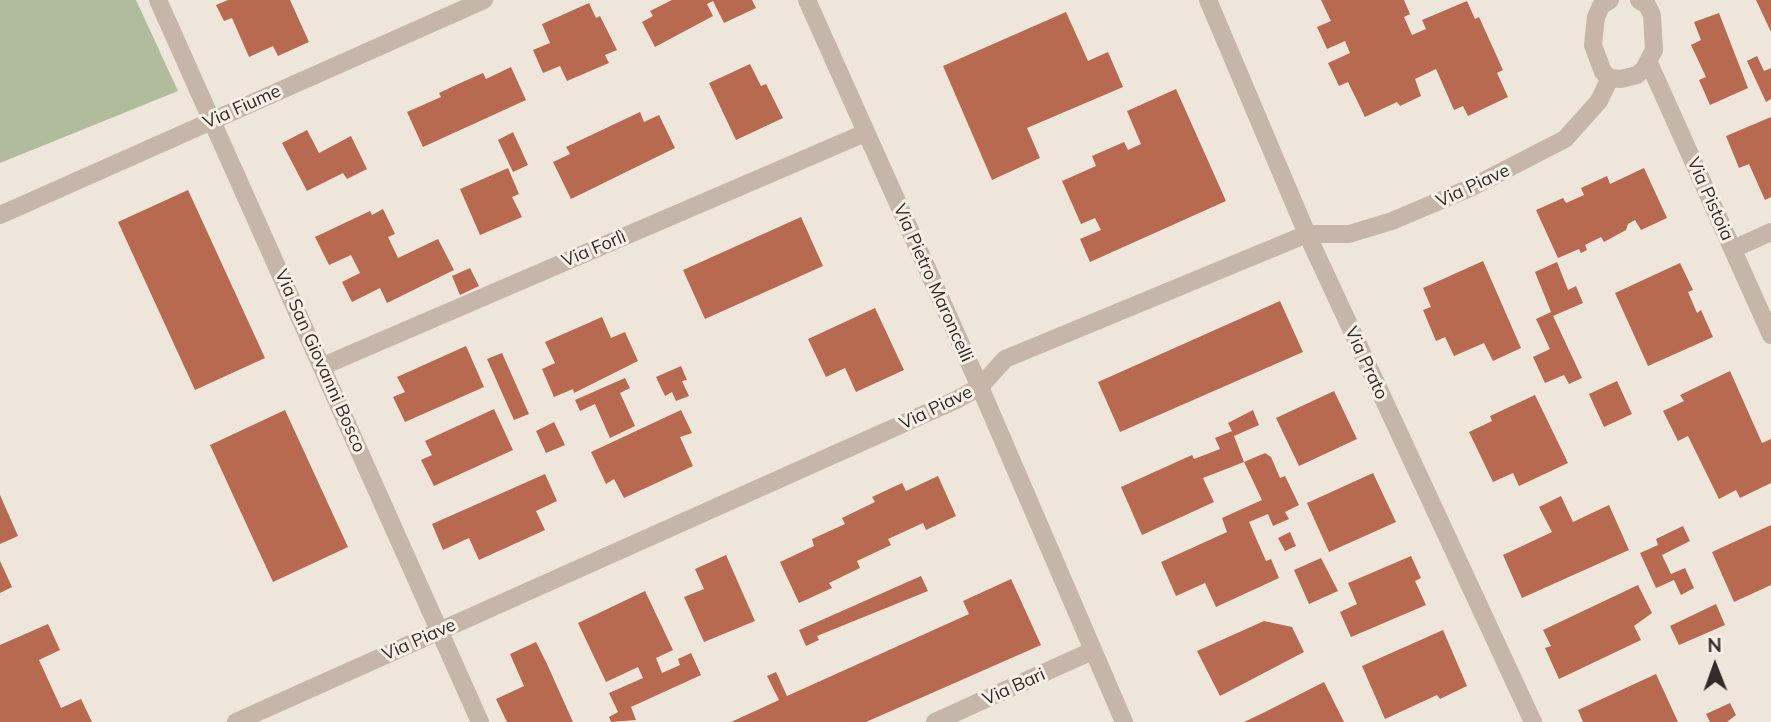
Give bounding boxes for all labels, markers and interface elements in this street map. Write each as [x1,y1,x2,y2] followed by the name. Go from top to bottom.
[200,80,284,134] street label: Via Fiume
[1682,154,1738,244] street label: Via Pistoia
[1433,160,1513,212] street label: Via Piave
[888,201,978,365] street label: Via Pietro Maroncelli
[559,226,629,272] street label: Via Forlì
[270,266,370,456] street label: Via San Giovanni Bosco
[1340,323,1392,403] street label: Via Prato
[896,381,976,435] street label: Via Piave
[379,614,459,666] street label: Via Piave
[1680,631,1750,701] north arrow
[1707,633,1722,657] text: N
[979,664,1049,710] street label: Via Bari

